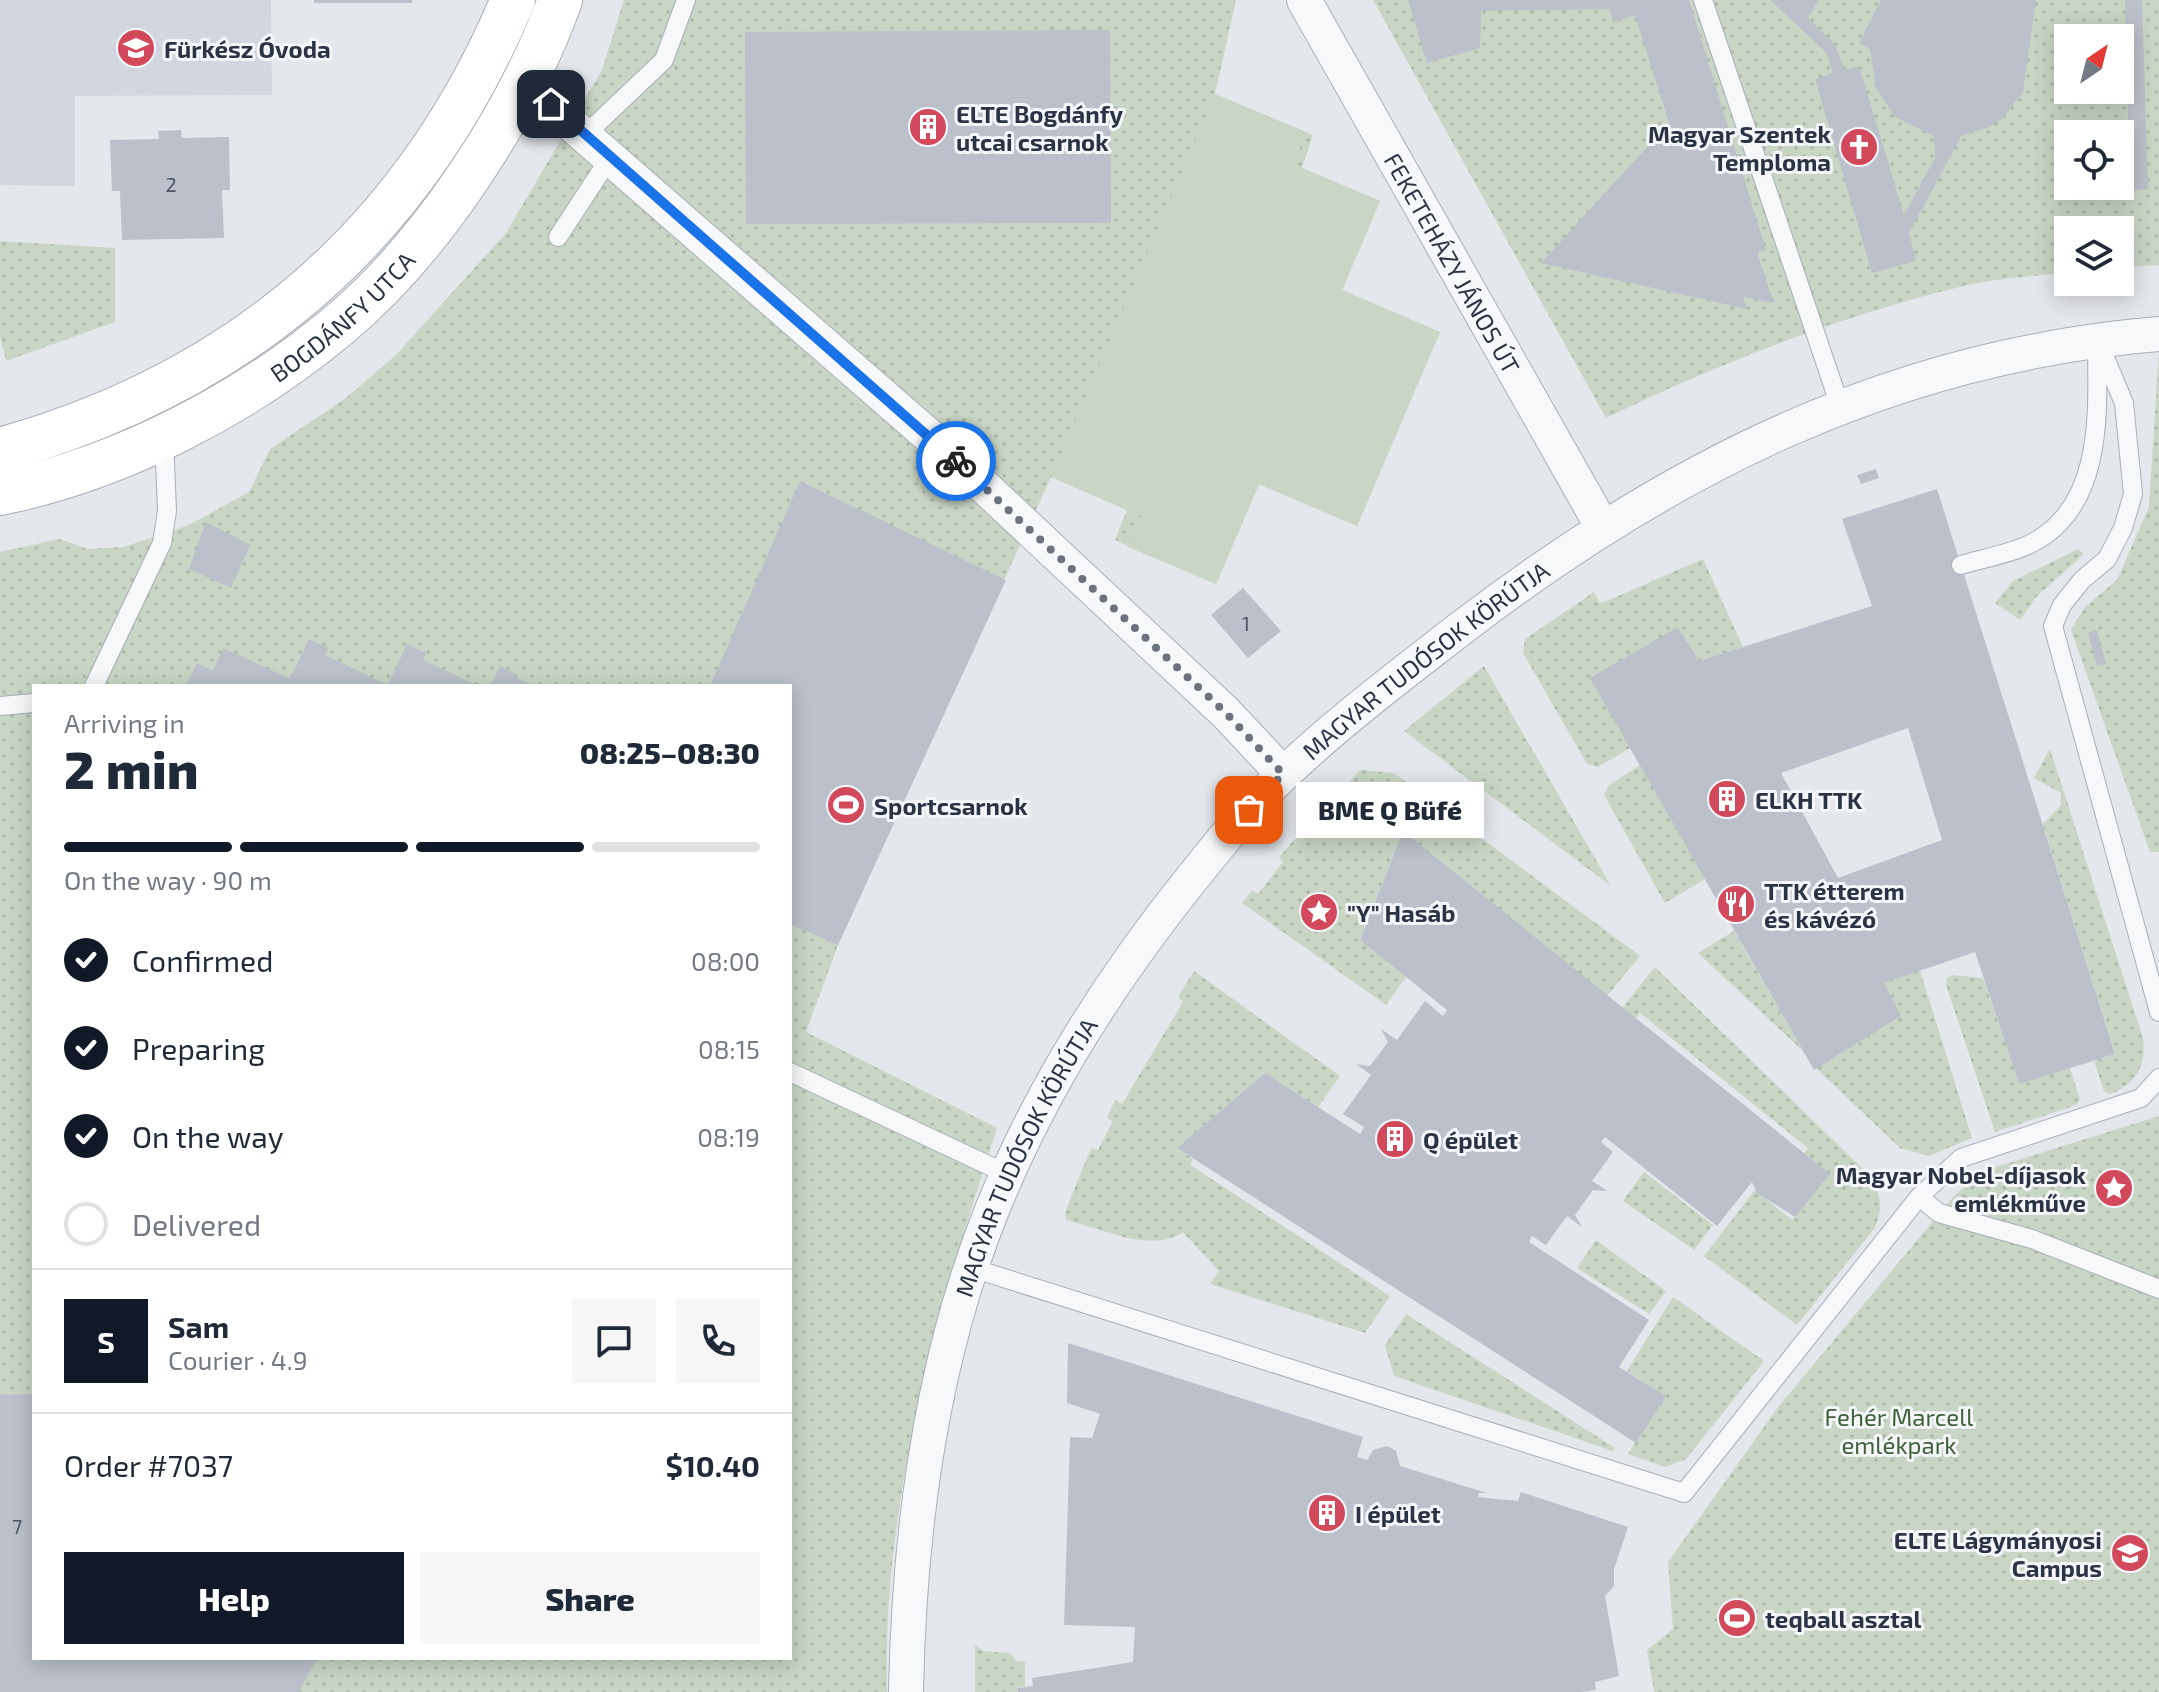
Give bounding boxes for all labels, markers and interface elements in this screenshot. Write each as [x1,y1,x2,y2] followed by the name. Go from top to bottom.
[2054,24,2134,104] north arrow
[2054,24,2134,296] map controls
[115,27,157,69] school or university icon: Fürkész Óvoda
[164,34,331,63] place label: Fürkész Óvoda
[517,70,585,138] pin
[529,82,573,126] icon: home
[956,99,1123,156] place label: ELTE Bogdánfy utcai csarnok
[907,106,949,148] building icon: ELTE Bogdánfy utcai csarnok
[1648,119,1832,176] place label: Magyar Szentek Temploma
[2054,120,2134,200] button: locate
[1838,126,1880,168] church icon: Magyar Szentek Temploma
[1379,147,1527,378] street label: FEKETEHÁZY JÁNOS ÚT
[165,172,177,196] house number: 2
[2054,216,2134,296] button: layers
[264,245,420,387] street label: BOGDÁNFY UTCA
[916,421,996,501] courier
[934,439,978,483] icon: bike
[1296,554,1554,765] street label: MAGYAR TUDÓSOK KÖRÚTJA
[1242,611,1250,635] house number: 1
[64,707,185,738] text: Arriving in
[580,734,760,770] text: 08:25–08:30
[64,737,199,799] text: 2 min
[1215,776,1283,844] pin
[1706,778,1748,820] building icon: ELKH TTK
[1297,782,1485,838] callout: BME Q Büfé
[825,784,867,826] sports icon: Sportcsarnok
[1755,785,1863,814] place label: ELKH TTK
[1227,788,1271,832] icon: bag
[874,791,1028,820] place label: Sportcsarnok
[1318,794,1462,825] text: BME Q Büfé
[64,864,272,895] text: On the way · 90 m
[1764,876,1905,933] place label: TTK étterem és kávézó
[1715,883,1757,925] restaurant icon: TTK étterem és kávézó
[1298,891,1340,933] place icon: "Y" Hasáb
[1347,898,1455,927] place label: "Y" Hasáb
[64,938,108,982] icon: check
[132,942,273,978] text: Confirmed
[691,945,760,976] text: 08:00
[948,1012,1102,1300] street label: MAGYAR TUDÓSOK KÖRÚTJA
[64,1026,108,1070] icon: check
[132,1030,265,1066] text: Preparing
[698,1033,760,1064] text: 08:15
[64,1114,108,1158] icon: check
[132,1118,284,1154] text: On the way
[1374,1118,1416,1160] building icon: Q épület
[697,1121,760,1152] text: 08:19
[1423,1125,1518,1155] place label: Q épület
[1836,1160,2087,1217] place label: Magyar Nobel-díjasok emlékműve
[2093,1167,2135,1209] place icon: Magyar Nobel-díjasok emlékműve
[132,1206,261,1242] text: Delivered
[572,1299,656,1383] button: chat
[676,1299,760,1383] button: phone
[168,1308,229,1344] text: Sam
[97,1323,115,1359] text: S
[168,1344,308,1375] text: Courier · 4.9
[1825,1402,1973,1459] park label: Fehér Marcell emlékpark
[64,1447,233,1483] text: Order #7037
[665,1447,760,1483] text: $10.40
[1306,1492,1348,1534] building icon: I épület
[1355,1499,1441,1528] place label: I épület
[12,1514,22,1538] house number: 7
[1894,1525,2102,1582] place label: ELTE Lágymányosi Campus
[2109,1532,2151,1574] school or university icon: ELTE Lágymányosi Campus
[64,1552,404,1644] button: Help
[420,1552,760,1644] button: Share
[1716,1597,1758,1639] sports icon: teqball asztal
[1765,1604,1922,1633] place label: teqball asztal

